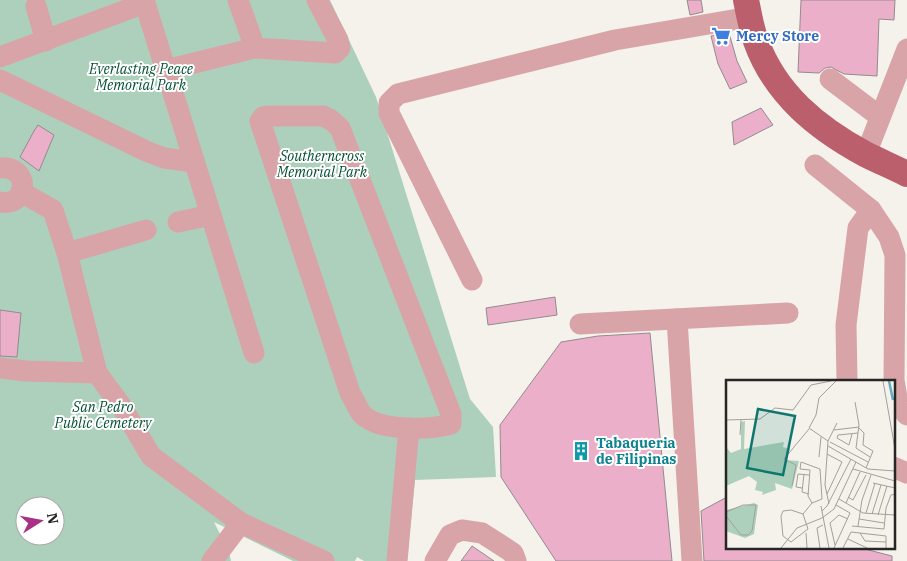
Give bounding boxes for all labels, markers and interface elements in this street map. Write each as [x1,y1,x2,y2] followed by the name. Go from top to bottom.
[710,25,732,47] supermarket icon: Mercy Store
[736,27,819,45] place label: Mercy Store
[88,60,194,94] park label: Everlasting Peace Memorial Park
[276,147,368,181] park label: Southerncross Memorial Park
[726,380,894,548] inset map
[54,398,153,432] park label: San Pedro Public Cemetery
[596,434,677,468] place label: Tabaqueria de Filipinas
[570,440,592,462] building icon: Tabaqueria de Filipinas
[15,496,65,546] north arrow
[43,511,63,526] text: N

